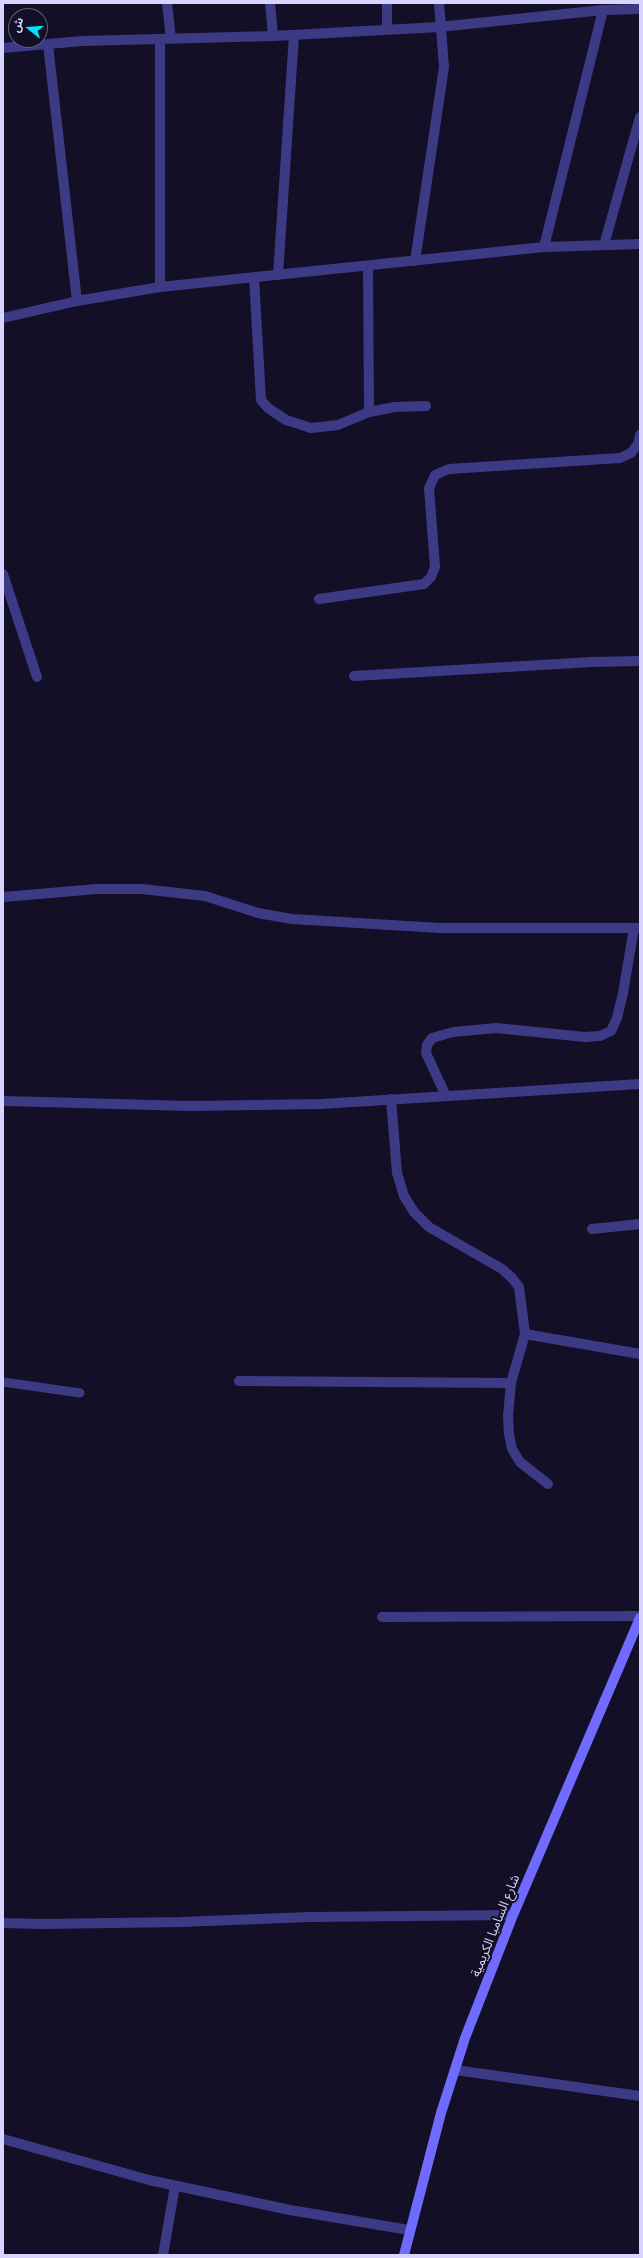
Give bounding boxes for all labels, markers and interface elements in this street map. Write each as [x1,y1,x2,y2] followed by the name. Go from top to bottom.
[8,8,48,48] north arrow
[9,16,26,34] text: ش
[468,1873,524,1979] street label: شارع السامبا الكريمية

